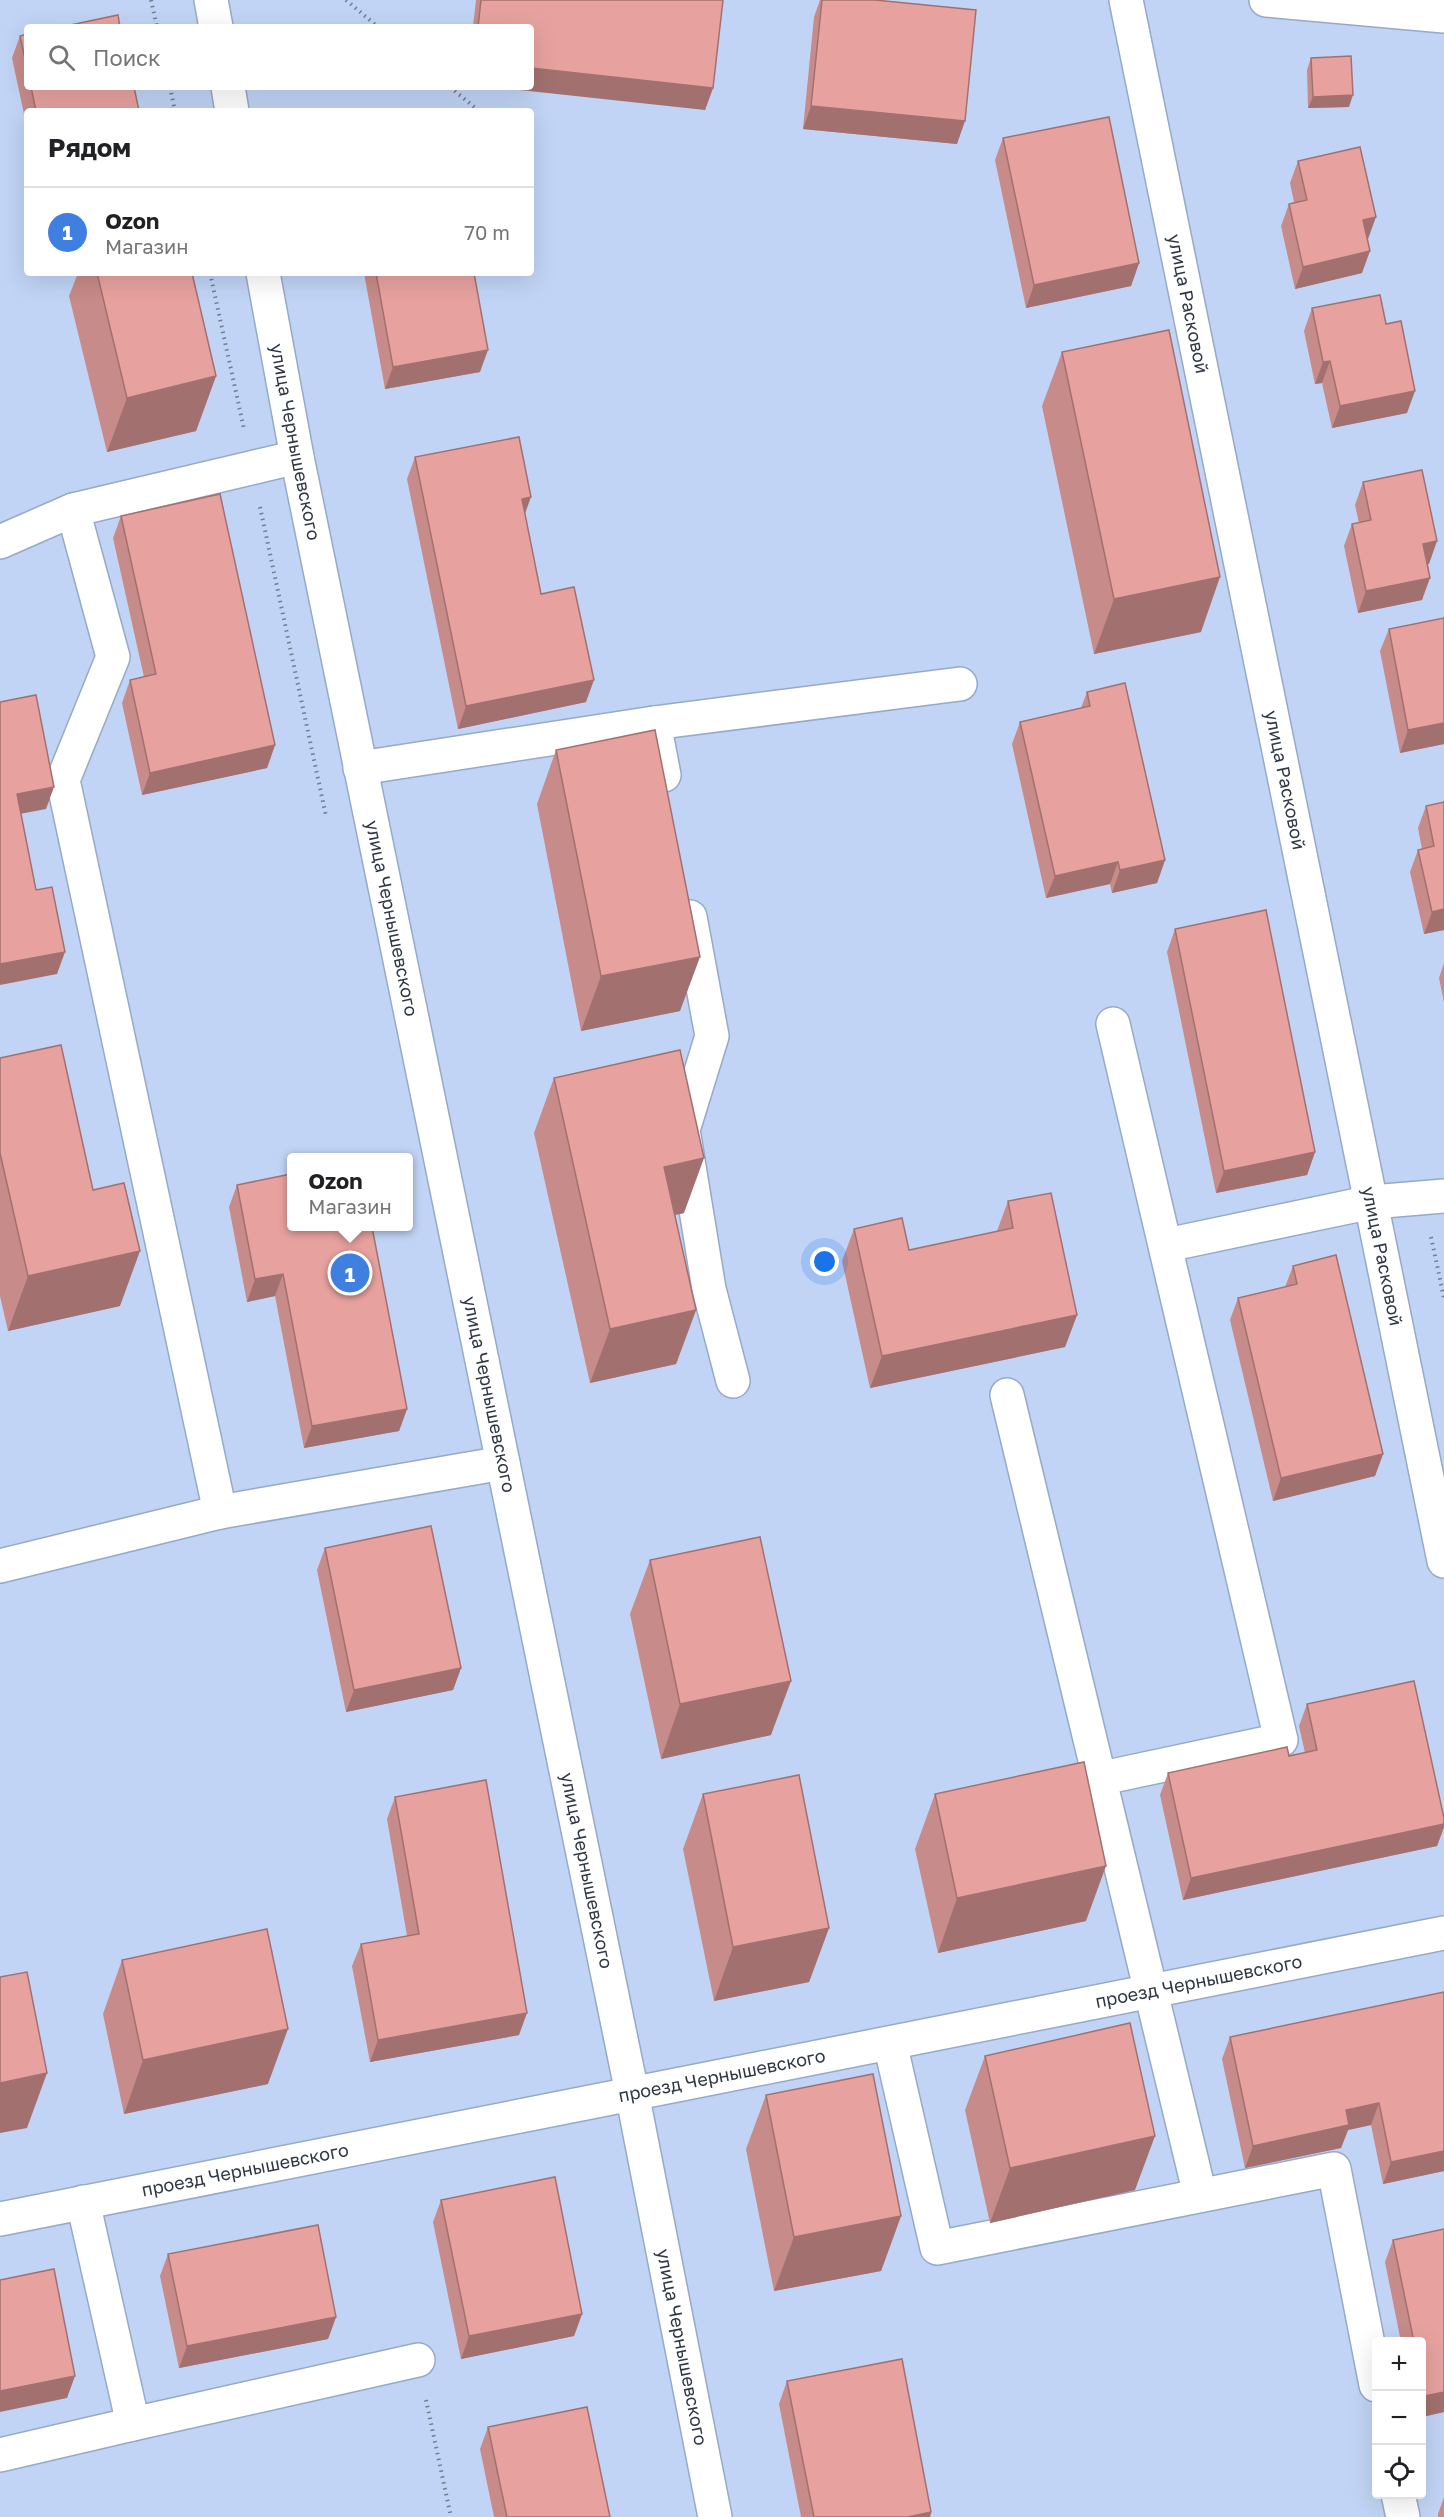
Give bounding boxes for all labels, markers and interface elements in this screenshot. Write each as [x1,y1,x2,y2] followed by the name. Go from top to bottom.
[24,24,534,90] search box
[45,41,78,74] icon: search
[93,44,161,71] text: Поиск
[48,132,131,163] text: Рядом
[105,207,159,234] text: Ozon
[62,220,73,244] text: 1
[464,220,510,244] text: 70 m
[1164,232,1214,375] street label: улица Расковой
[105,234,189,258] text: Магазин
[266,342,326,542] street label: улица Чернышевского
[1261,708,1311,851] street label: улица Расковой
[362,818,423,1018] street label: улица Чернышевского
[287,1153,413,1231] popup
[308,1167,363,1194] text: Ozon
[1358,1184,1408,1328] street label: улица Расковой
[308,1194,392,1218] text: Магазин
[810,1247,839,1276] your location
[330,1250,370,1296] pin: 1
[459,1294,521,1494] street label: улица Чернышевского
[557,1770,618,1970] street label: улица Чернышевского
[1093,1950,1304,2012] street label: проезд Чернышевского
[616,2044,827,2106] street label: проезд Чернышевского
[140,2138,350,2201] street label: проезд Чернышевского
[653,2247,713,2447] street label: улица Чернышевского
[1372,2337,1426,2499] map controls
[1372,2337,1426,2391] button: +
[1372,2391,1426,2445] button: −
[1372,2445,1426,2499] button: locate

